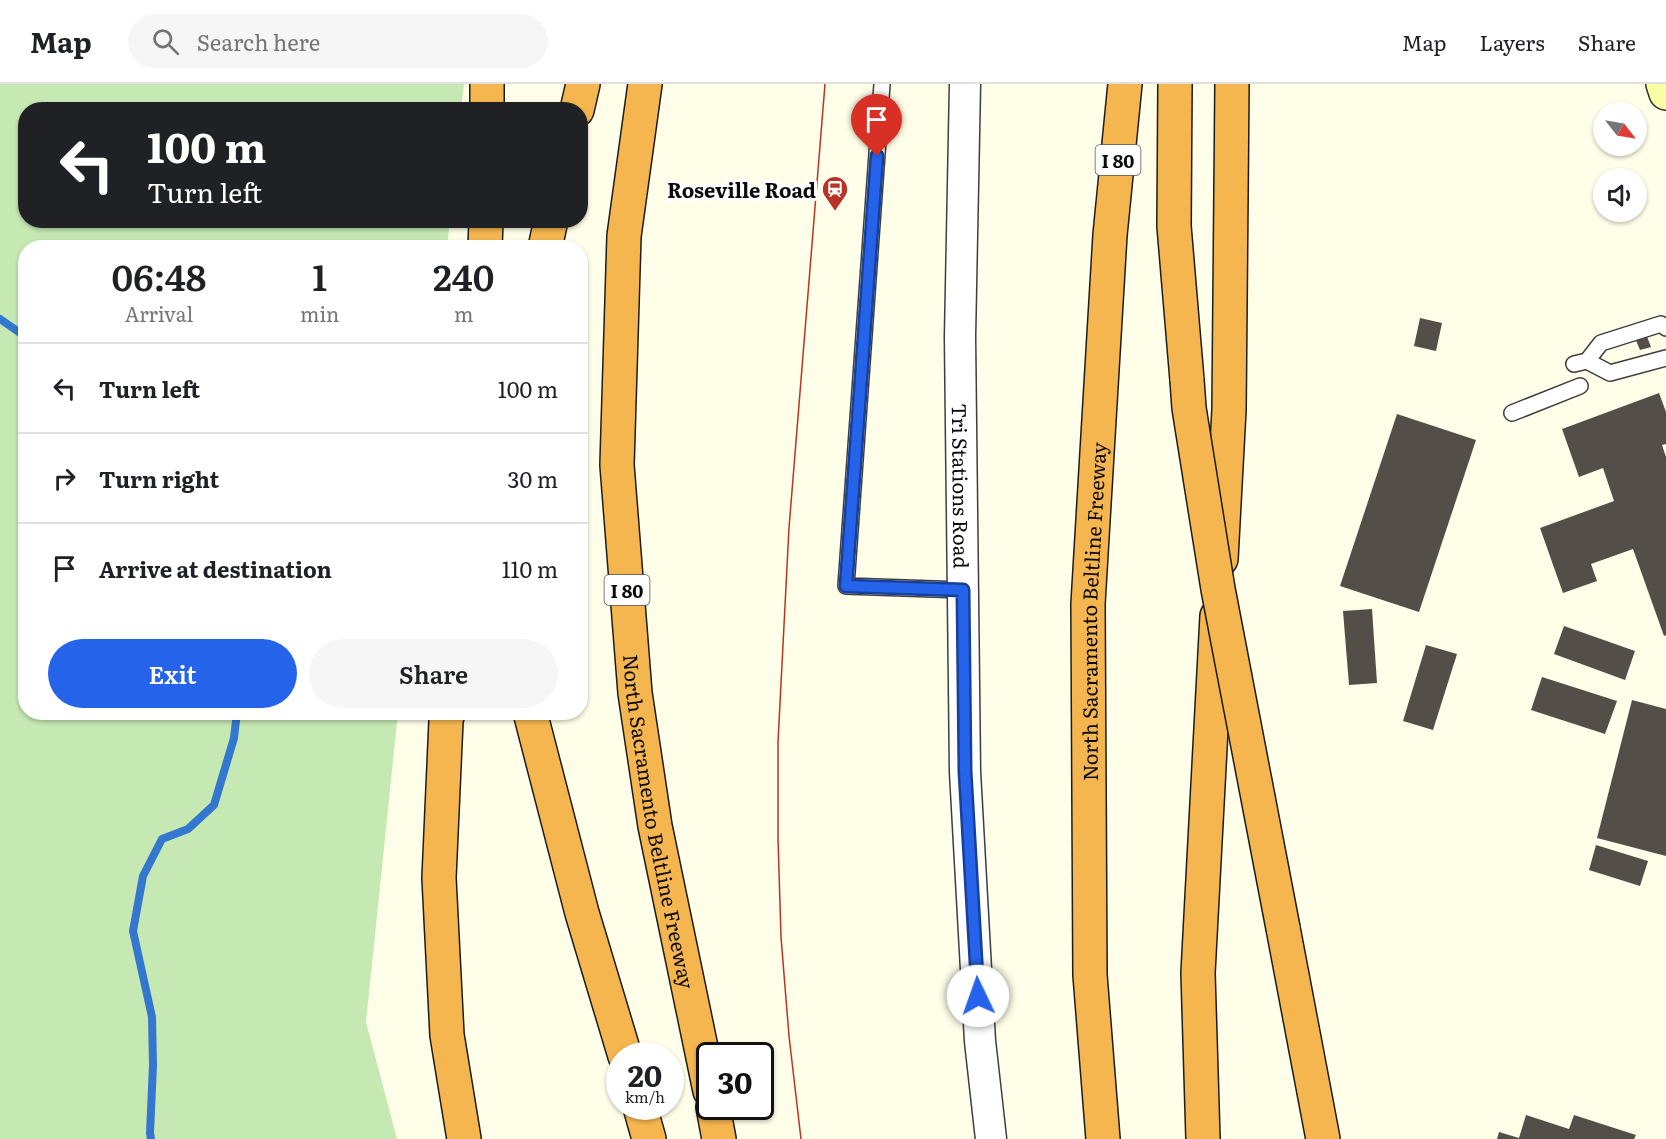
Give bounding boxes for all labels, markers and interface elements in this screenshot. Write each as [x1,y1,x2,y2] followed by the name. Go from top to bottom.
[128,14,548,68] search box
[30,20,92,62] text: Map
[149,25,182,58] icon: search
[197,25,320,58] text: Search here
[1402,26,1447,57] text: Map
[1480,26,1545,57] text: Layers
[1578,26,1636,57] text: Share
[851,94,902,156] pin
[1593,102,1647,156] north arrow
[1593,102,1647,222] map controls
[860,103,893,136] icon: arrive
[147,114,266,176] text: 100 m
[48,126,126,204] icon: left
[1096,145,1140,175] road number: I 80
[1593,168,1647,222] button: sound
[147,171,262,211] text: Turn left
[667,174,816,204] place label: Roseville Road
[820,174,850,212] station icon: Roseville Road
[112,249,206,302] text: 06:48
[312,249,327,302] text: 1
[433,249,494,302] text: 240
[125,298,193,328] text: Arrival
[300,298,339,328] text: min
[454,298,473,328] text: m
[48,372,81,405] icon: left
[99,372,200,405] text: Turn left
[498,372,558,405] text: 100 m
[946,403,978,569] street label: Tri Stations Road
[1073,441,1113,781] street label: North Sacramento Beltline Freeway
[48,462,81,495] icon: right
[99,462,219,495] text: Turn right
[508,462,558,495] text: 30 m
[48,552,81,585] icon: arrive
[99,552,332,585] text: Arrive at destination
[502,552,558,585] text: 110 m
[604,575,650,605] road number: I 80
[48,639,297,708] button: Exit
[309,639,558,708] button: Share
[617,653,703,992] street label: North Sacramento Beltline Freeway
[946,964,1010,1028] position arrow
[696,1042,774,1120] speed limit sign: 30
[628,1052,662,1096] text: 20
[625,1085,665,1108] text: km/h

